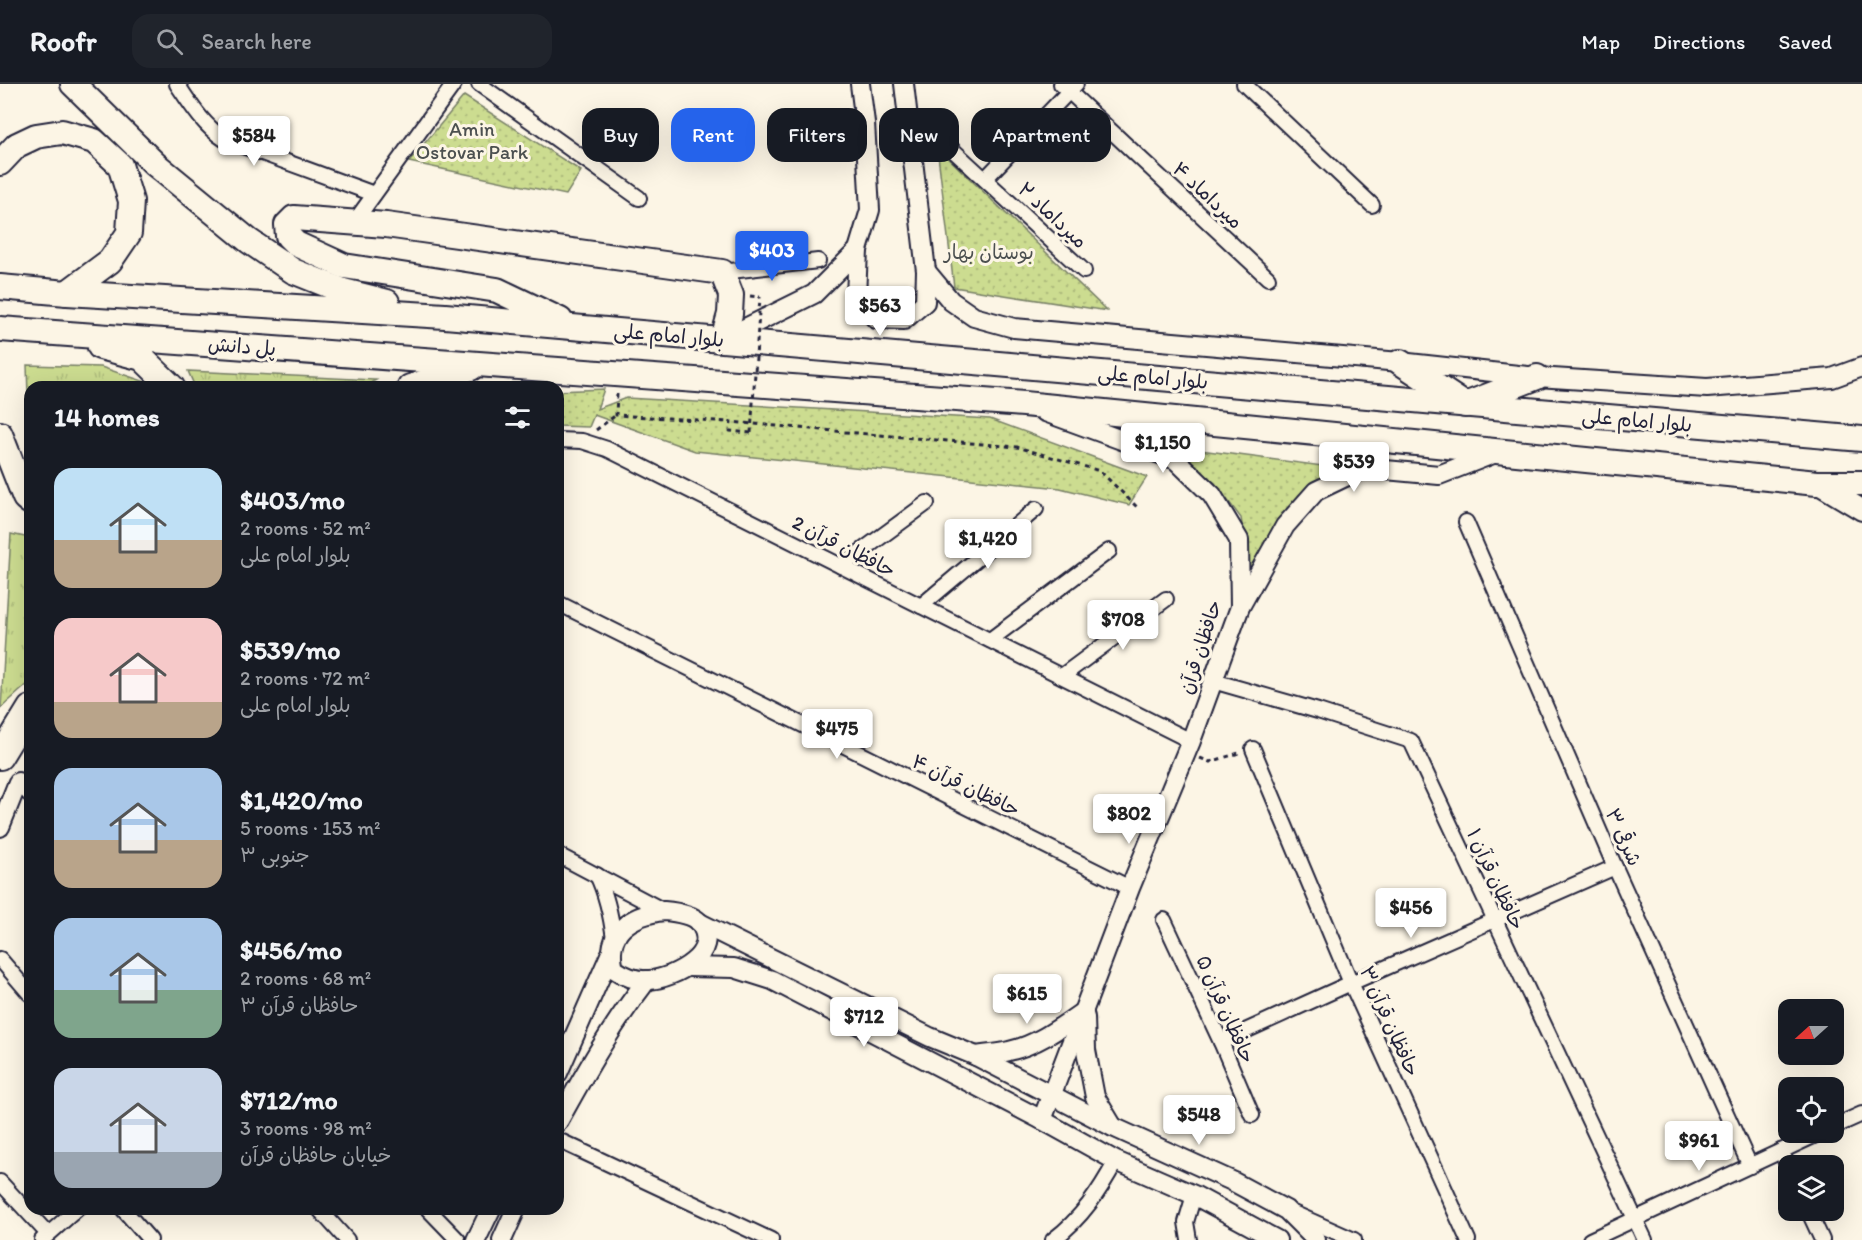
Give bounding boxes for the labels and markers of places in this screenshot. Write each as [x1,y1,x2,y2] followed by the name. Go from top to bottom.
[218,116,290,167] pin: $584
[736,231,808,282] pin: $403
[844,286,916,337] pin: $563
[1114,423,1212,474] pin: $1,150
[1318,442,1390,493] pin: $539
[939,519,1037,570] pin: $1,420
[1087,600,1159,651] pin: $708
[801,709,873,760] pin: $475
[1093,794,1165,845] pin: $802
[1375,888,1447,939] pin: $456
[991,974,1063,1025] pin: $615
[828,997,900,1048] pin: $712
[1163,1095,1235,1146] pin: $548
[1663,1121,1735,1172] pin: $961

